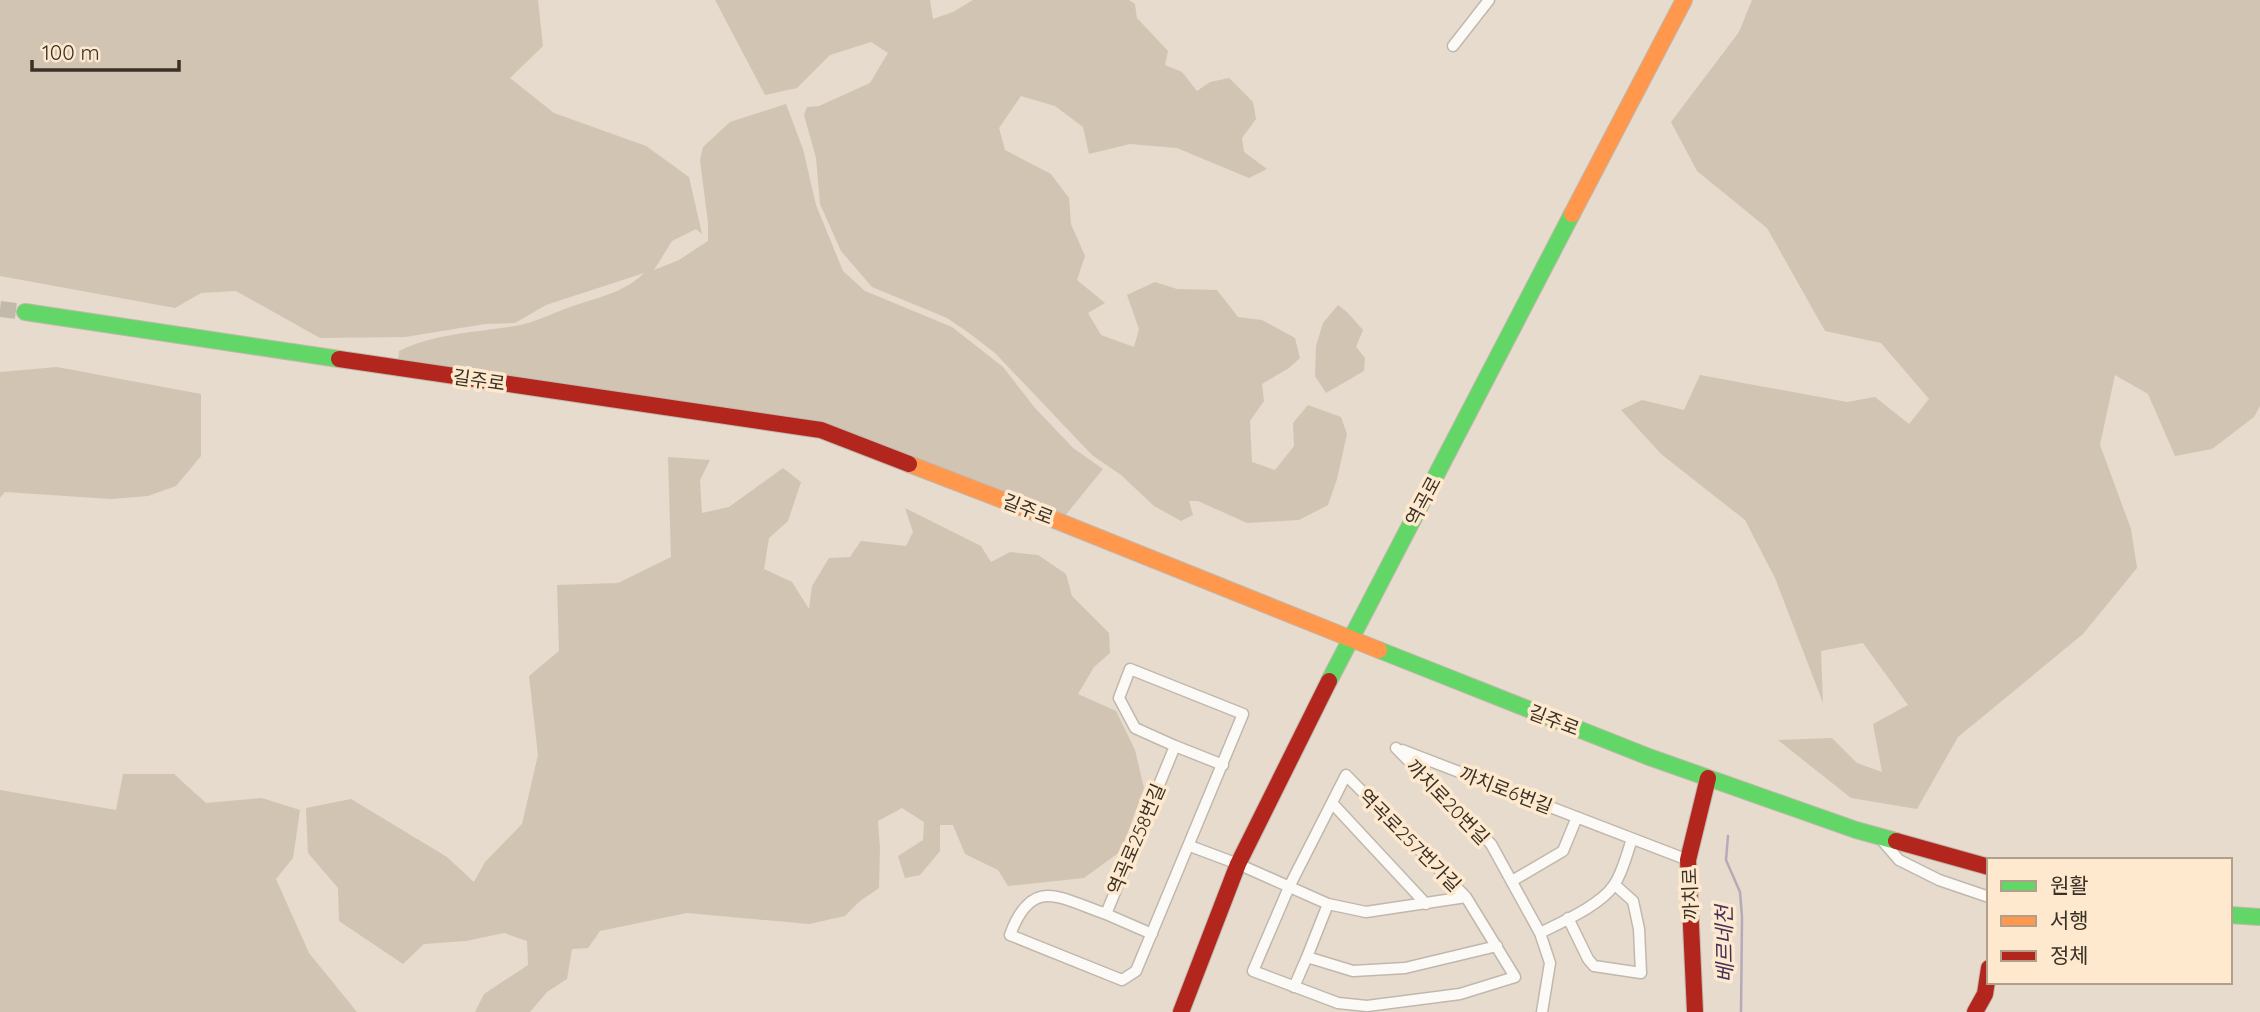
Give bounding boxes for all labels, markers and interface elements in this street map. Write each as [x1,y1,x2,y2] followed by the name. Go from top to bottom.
[32,28,178,72] scale bar
[42,39,100,65] text: 100 m
[451,364,507,396] street label: 길주로
[1400,472,1446,530] street label: 역곡로
[999,488,1057,530] street label: 길주로
[1525,699,1583,741] street label: 길주로
[1401,754,1495,850] street label: 까치로20번길
[1456,761,1556,819] street label: 까치로6번길
[1102,780,1170,898] street label: 역곡로258번길
[1354,784,1466,896] street label: 역곡로257번가길
[1987,858,2232,984] legend
[1677,867,1703,921] street label: 까치로
[2050,872,2089,898] text: 원활
[1710,902,1738,983] water label: 베르네천
[2050,907,2089,933] text: 서행
[2050,942,2089,968] text: 정체

